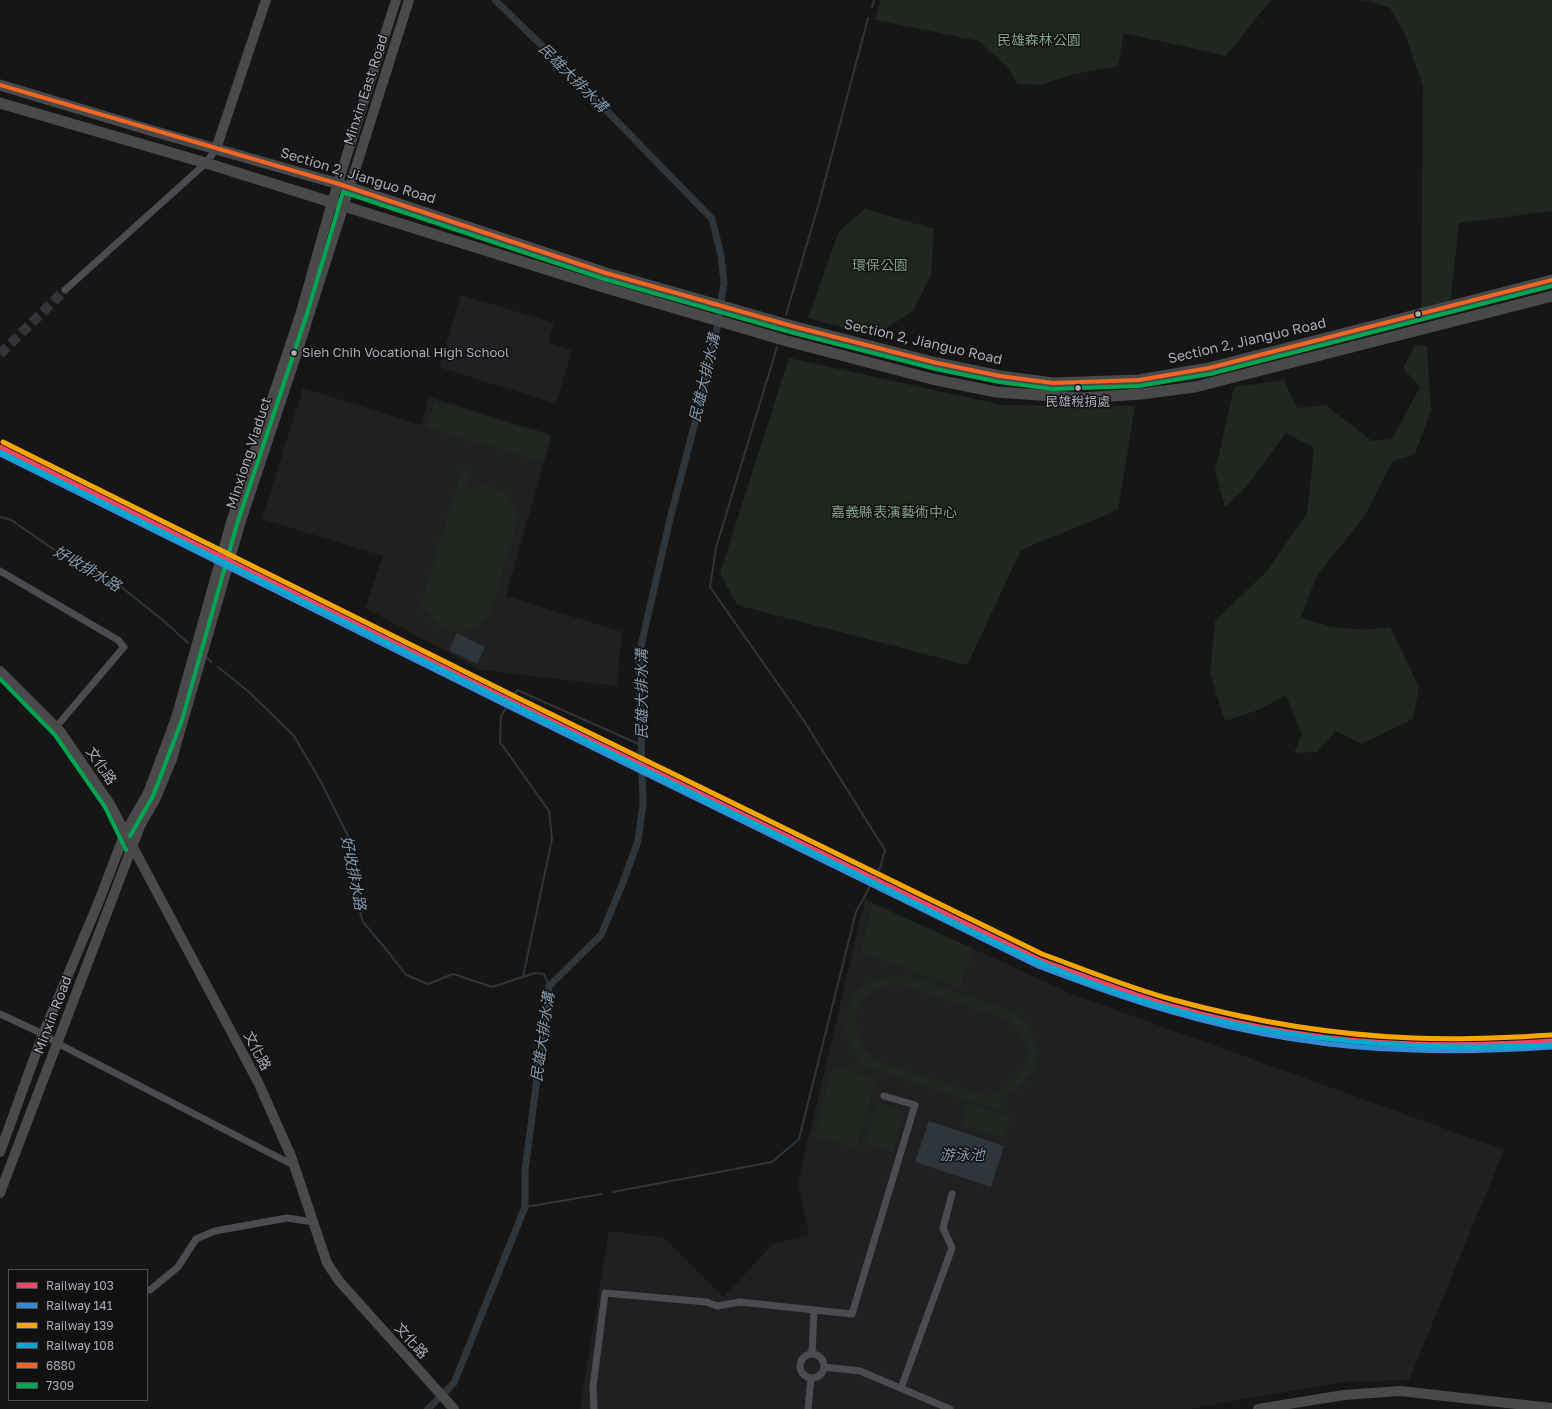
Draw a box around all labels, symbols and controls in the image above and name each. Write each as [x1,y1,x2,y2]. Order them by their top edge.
street label: Minxin East Road [340,33,392,147]
park label: 民雄森林公園 [997,33,1081,49]
water label: 民雄大排水溝 [535,40,611,116]
street label: Section 2, Jianguo Road [278,144,438,208]
park label: 環保公園 [852,258,908,274]
unlabelled marker [1413,309,1423,319]
street label: Section 2, Jianguo Road [1166,315,1328,367]
street label: Section 2, Jianguo Road [842,316,1004,368]
water label: 民雄大排水溝 [686,332,724,424]
place label: Sieh Chih Vocational High School [302,345,509,361]
marker: Sieh Chih Vocational High School [289,348,299,358]
marker: 民雄稅捐處 [1073,383,1083,393]
place label: 民雄稅捐處 [1046,394,1110,410]
street label: Minxiong Viaduct [223,395,275,511]
park label: 嘉義縣表演藝術中心 [831,505,957,521]
water label: 好收排水路 [50,542,124,596]
water label: 民雄大排水溝 [633,649,651,739]
street label: 文化路 [82,744,120,788]
water label: 好收排水路 [337,834,369,912]
street label: Minxin Road [30,974,76,1056]
water label: 民雄大排水溝 [528,991,558,1083]
street label: 文化路 [240,1029,274,1073]
water label: 游泳池 [940,1146,984,1164]
legend [8,1269,148,1401]
text: Railway 103 [46,1278,114,1293]
text: Railway 141 [46,1298,112,1313]
text: Railway 139 [46,1318,114,1333]
street label: 文化路 [391,1320,431,1362]
text: Railway 108 [46,1338,114,1353]
text: 6880 [46,1358,75,1373]
text: 7309 [46,1378,74,1393]

